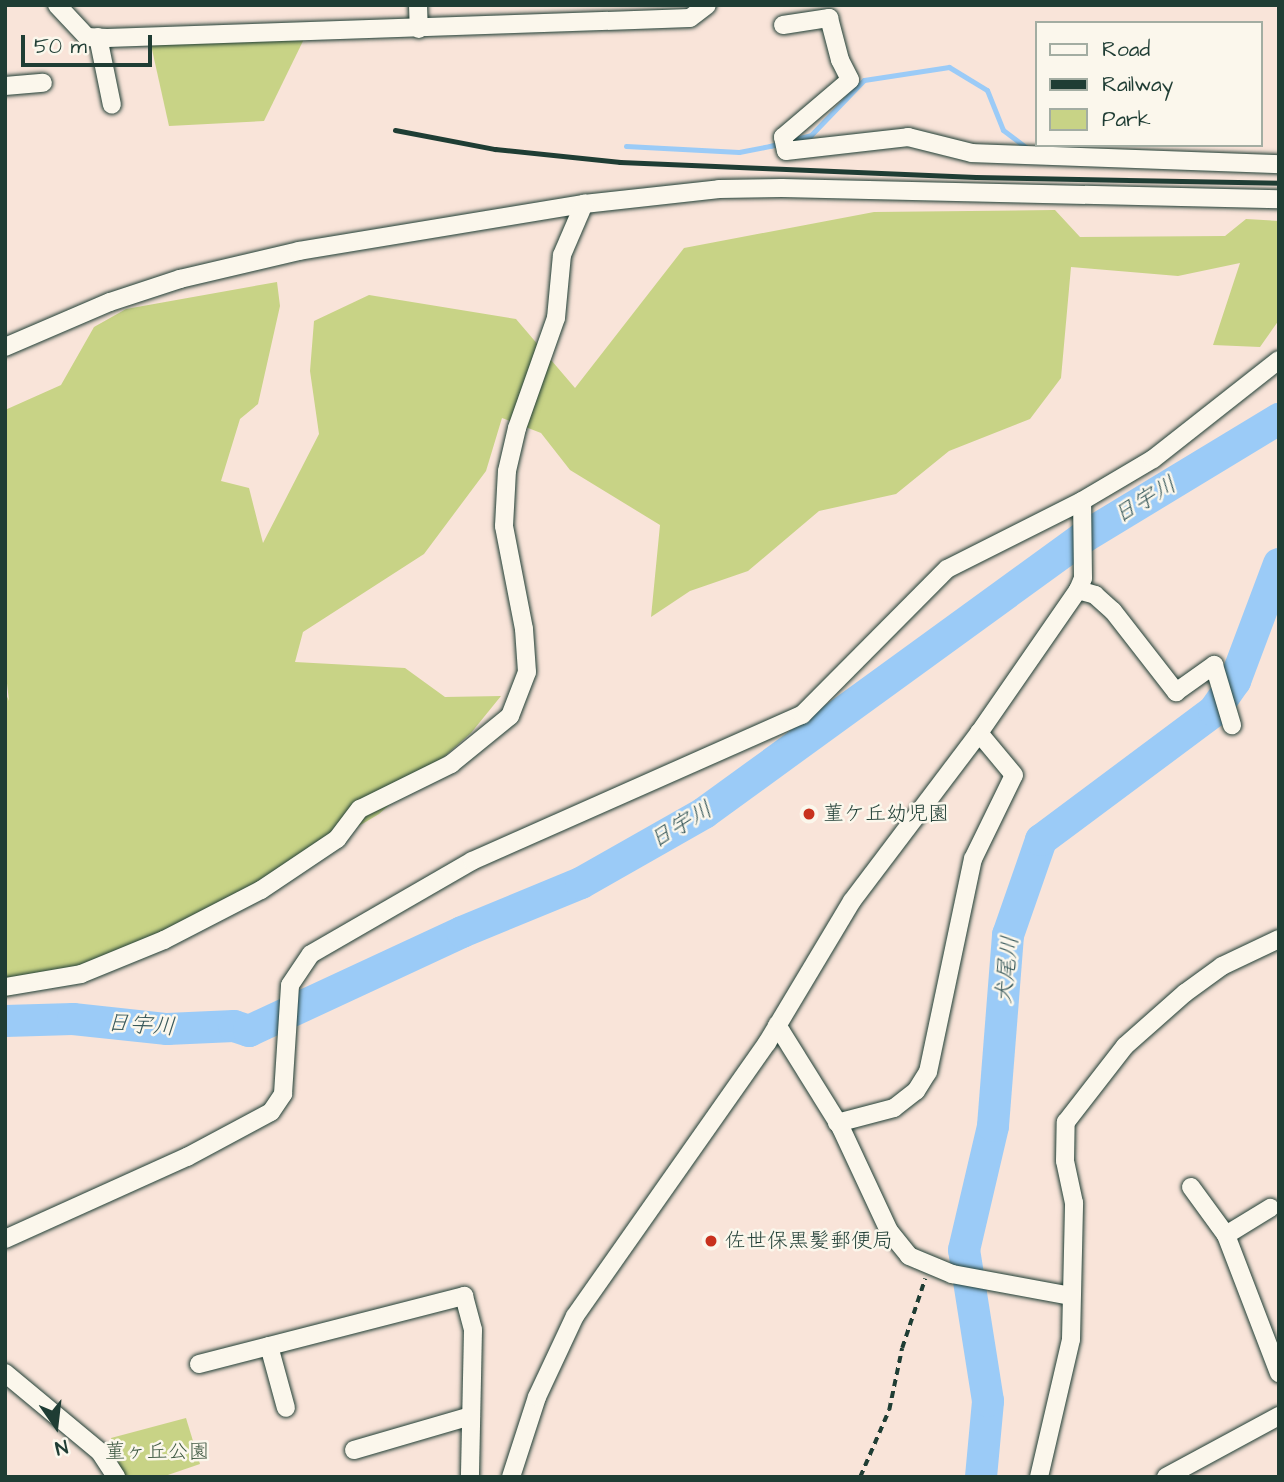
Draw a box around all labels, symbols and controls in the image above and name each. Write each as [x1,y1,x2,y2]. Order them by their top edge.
scale bar [24,21,156,65]
legend [1036,21,1263,147]
text: 50 m [34,32,87,61]
text: Road [1102,35,1150,64]
text: Railway [1102,70,1173,99]
text: Park [1102,105,1151,134]
water label: 日宇川 [1108,470,1182,530]
water label: 日宇川 [644,795,718,855]
place label: 菫ケ丘幼児園 [823,801,949,827]
marker: 菫ケ丘幼児園 [801,806,817,822]
water label: 犬尾川 [990,934,1024,1006]
water label: 日宇川 [106,1009,176,1041]
place label: 佐世保黒髪郵便局 [725,1228,893,1254]
marker: 佐世保黒髪郵便局 [703,1233,719,1249]
north arrow [21,1391,91,1461]
text: N [52,1432,70,1461]
park label: 菫ヶ丘公園 [105,1439,209,1465]

